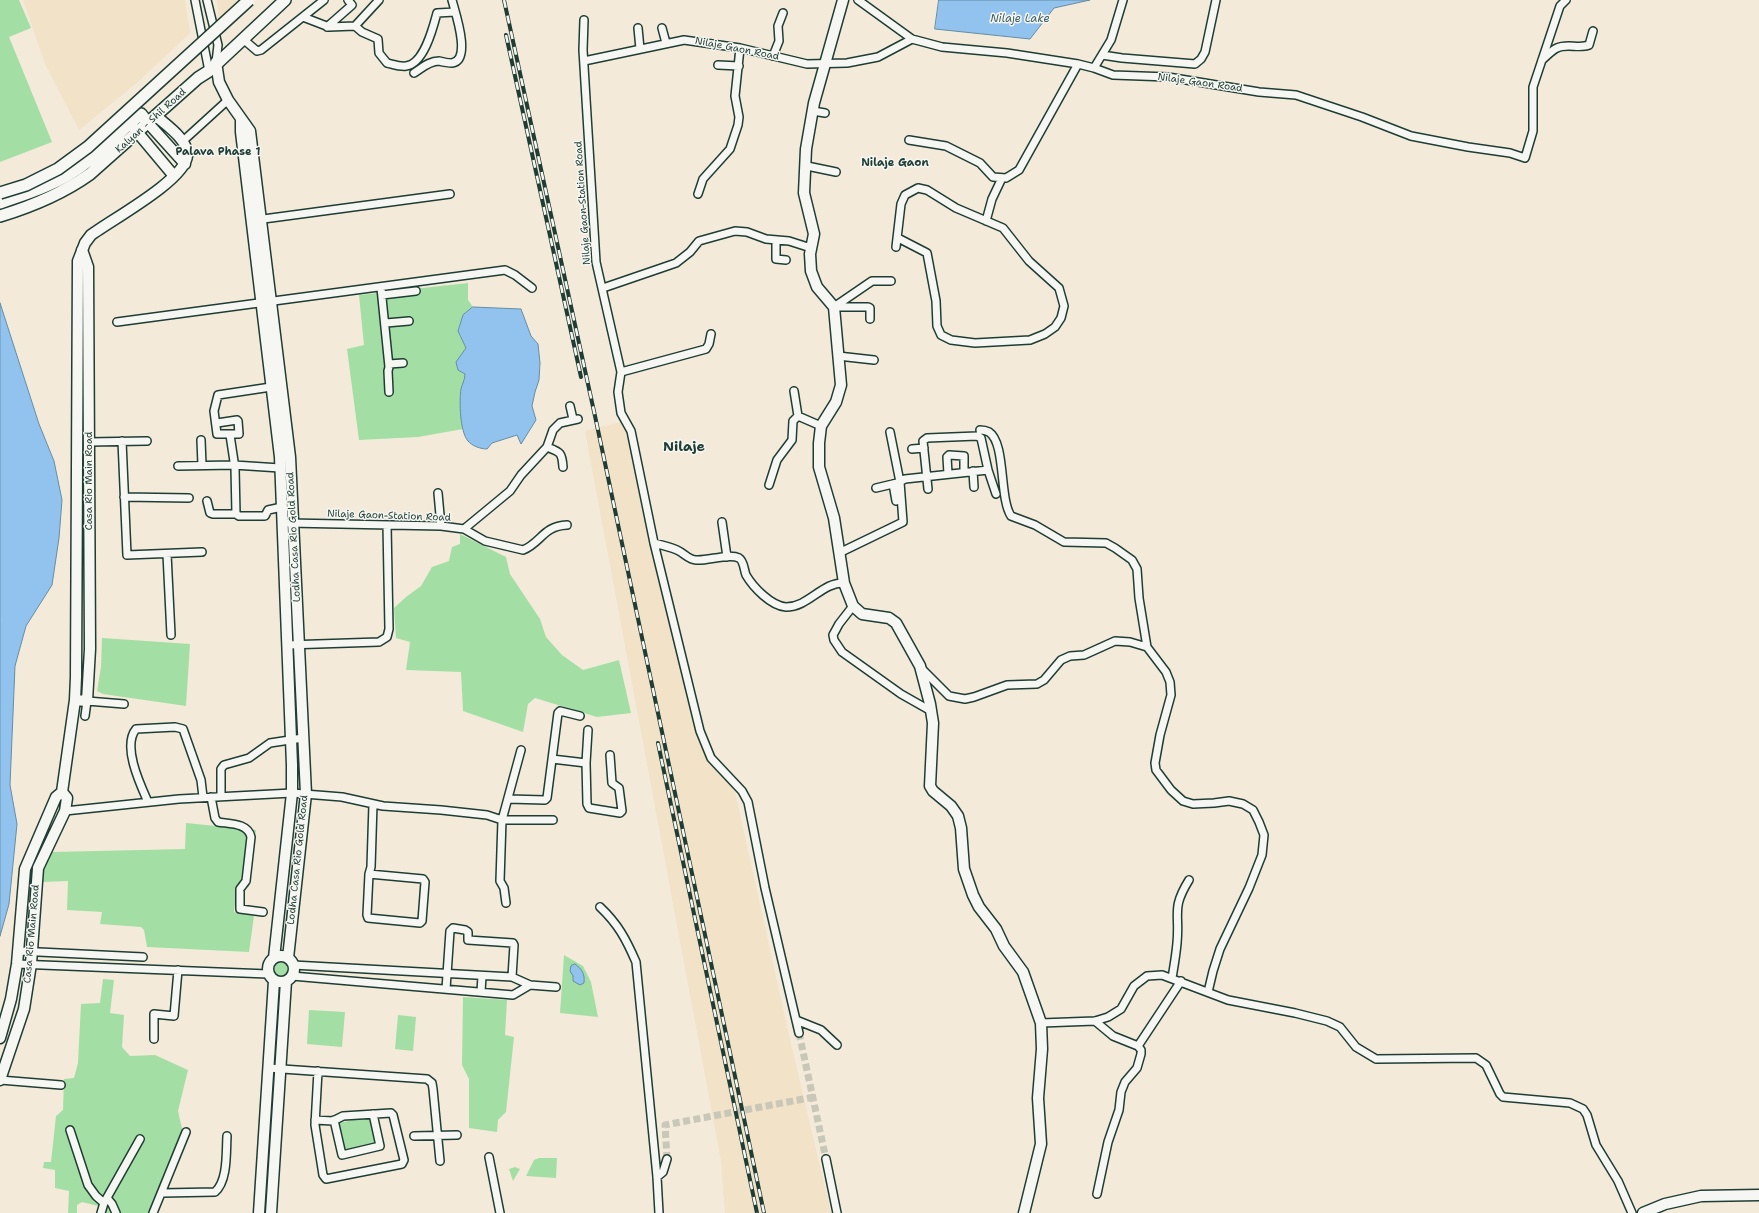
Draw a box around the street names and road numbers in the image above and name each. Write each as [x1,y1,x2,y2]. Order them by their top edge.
street label: Nilaje Gaon Road [694,35,780,63]
street label: Nilaje Gaon Road [1157,71,1243,95]
street label: Kalyan - Shil Road [113,86,189,156]
street label: Nilaje Gaon-Station Road [573,141,593,265]
street label: Casa Rio Main Road [83,432,95,530]
street label: Lodha Casa Rio Gold Road [285,472,303,602]
street label: Nilaje Gaon-Station Road [327,508,451,524]
street label: Lodha Casa Rio Gold Road [285,795,311,925]
street label: Casa Rio Main Road [22,884,42,984]

